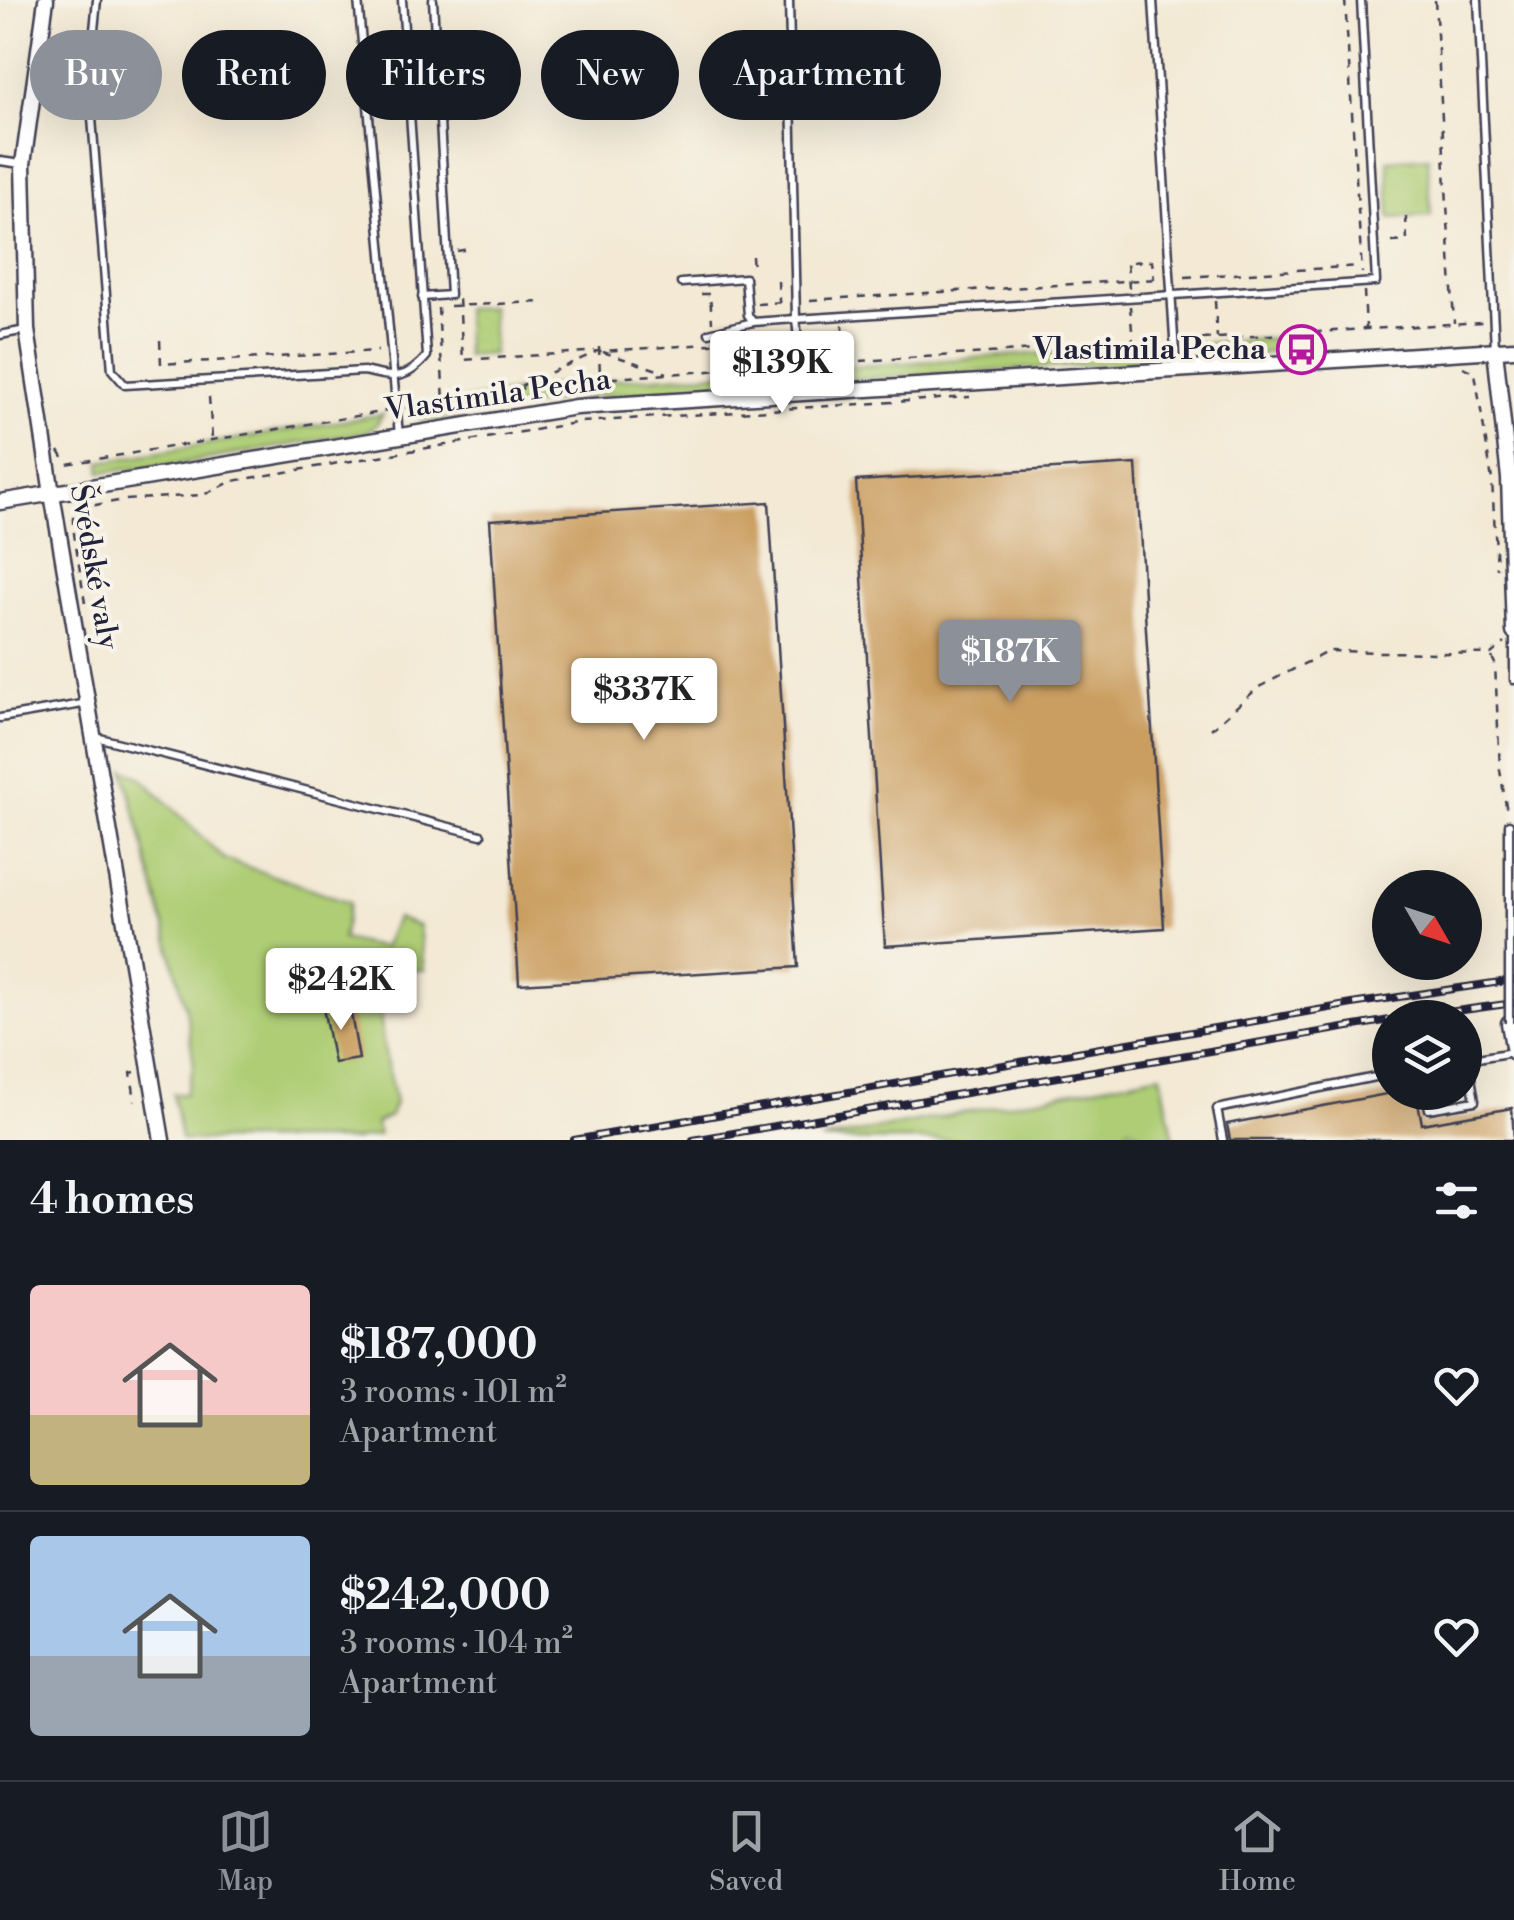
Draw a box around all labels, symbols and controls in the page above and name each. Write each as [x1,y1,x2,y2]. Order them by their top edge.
chip: Buy [30,30,162,120]
chip: Rent [182,30,326,120]
chip: Filters [346,30,521,120]
chip: New [541,30,679,120]
chip: Apartment [699,30,941,120]
bus stop icon: Vlastimila Pecha [1275,324,1327,376]
pin: $139K [712,331,852,416]
place label: Vlastimila Pecha [1032,331,1267,369]
text: $139K [732,343,832,383]
street label: Vlastimila Pecha [382,360,614,430]
street label: Švédské valy [61,481,129,653]
pin: $187K [940,620,1080,705]
text: $187K [961,632,1059,672]
pin: $337K [574,658,714,743]
text: $337K [593,670,695,710]
north arrow [1372,870,1482,980]
map controls [1372,870,1482,1110]
pin: $242K [271,948,411,1033]
text: $242K [288,960,394,1000]
button: layers [1372,1000,1482,1110]
icon: filters [1429,1173,1484,1228]
text: 4 homes [30,1174,194,1227]
text: $187,000 [340,1319,538,1372]
icon: home [110,1325,230,1445]
icon: heart [1429,1358,1484,1413]
text: 3 rooms · 101 m² [340,1372,567,1412]
text: Apartment [340,1412,497,1452]
text: $242,000 [340,1570,550,1623]
icon: home [110,1576,230,1696]
icon: heart [1429,1609,1484,1664]
text: 3 rooms · 104 m² [340,1623,573,1663]
text: Apartment [340,1663,497,1703]
tab: Map [218,1804,273,1899]
tab: Saved [709,1804,783,1899]
tab: Home [1219,1804,1296,1899]

